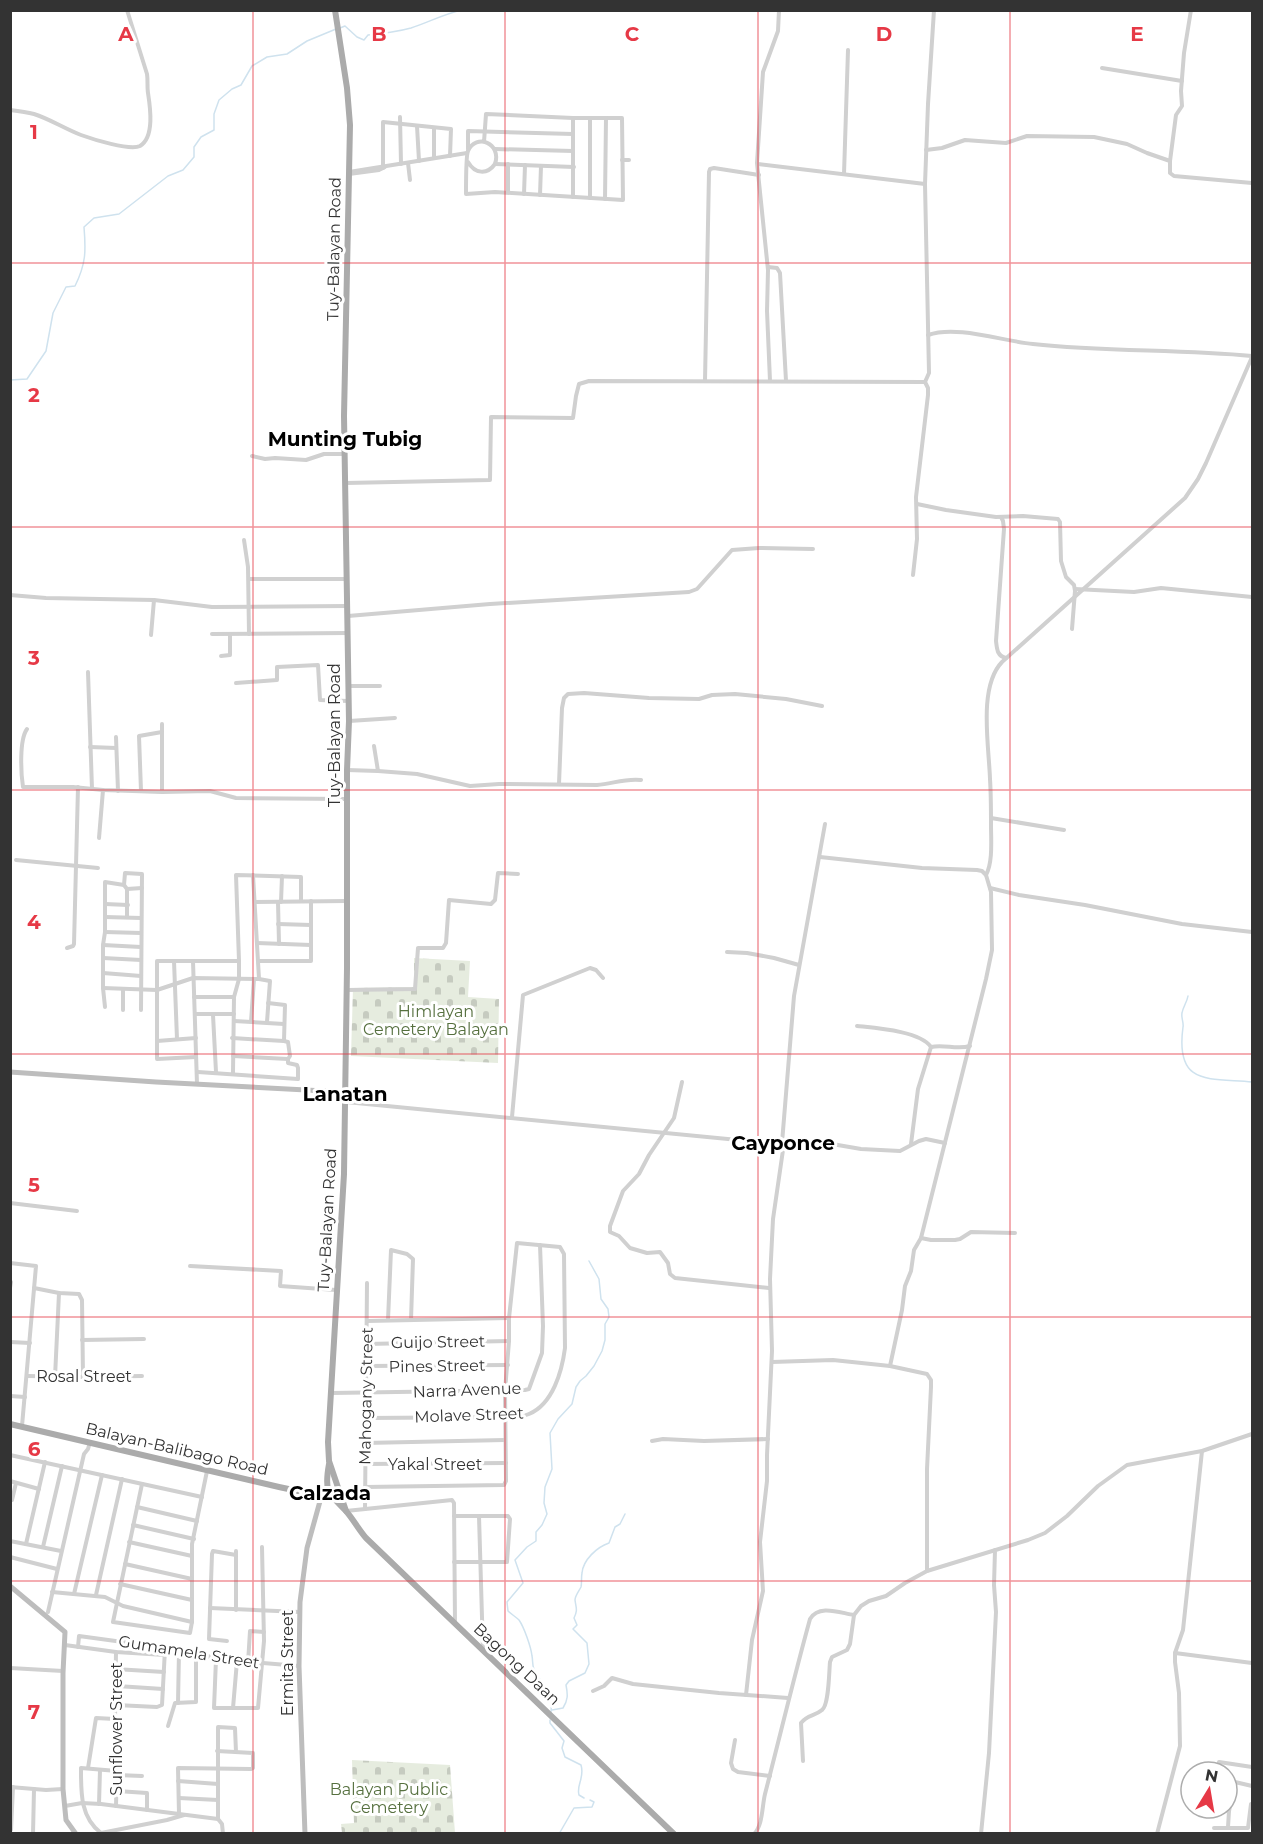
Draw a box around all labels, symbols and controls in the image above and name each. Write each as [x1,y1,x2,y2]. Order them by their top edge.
text: A [117,22,134,46]
text: B [371,22,387,46]
text: C [625,22,640,46]
text: D [876,22,892,46]
text: E [1130,22,1144,46]
text: 1 [30,120,38,144]
street label: Tuy-Balayan Road [323,177,345,321]
text: 2 [28,383,40,407]
district label: Munting Tubig [268,427,422,451]
text: 3 [27,646,40,670]
street label: Tuy-Balayan Road [325,663,344,807]
text: 4 [27,910,41,934]
park label: Himlayan Cemetery Balayan [363,1002,509,1039]
district label: Lanatan [302,1082,388,1106]
district label: Cayponce [731,1131,835,1155]
street label: Tuy-Balayan Road [314,1148,340,1292]
text: 5 [28,1173,40,1197]
street label: Mahogany Street [355,1326,377,1465]
street label: Guijo Street [391,1332,486,1352]
street label: Pines Street [389,1356,486,1376]
street label: Rosal Street [36,1367,132,1386]
street label: Narra Avenue [412,1379,522,1401]
street label: Molave Street [414,1404,525,1426]
street label: Balayan-Balibago Road [84,1419,270,1479]
text: 6 [28,1437,41,1461]
street label: Yakal Street [388,1455,483,1474]
district label: Calzada [289,1481,371,1505]
street label: Ermita Street [278,1609,297,1716]
street label: Bagong Daan [470,1619,564,1709]
street label: Gumamela Street [117,1631,261,1673]
street label: Sunflower Street [107,1662,126,1796]
text: 7 [28,1700,40,1724]
north arrow [1179,1760,1239,1820]
text: N [1204,1765,1220,1786]
park label: Balayan Public Cemetery [330,1780,448,1817]

